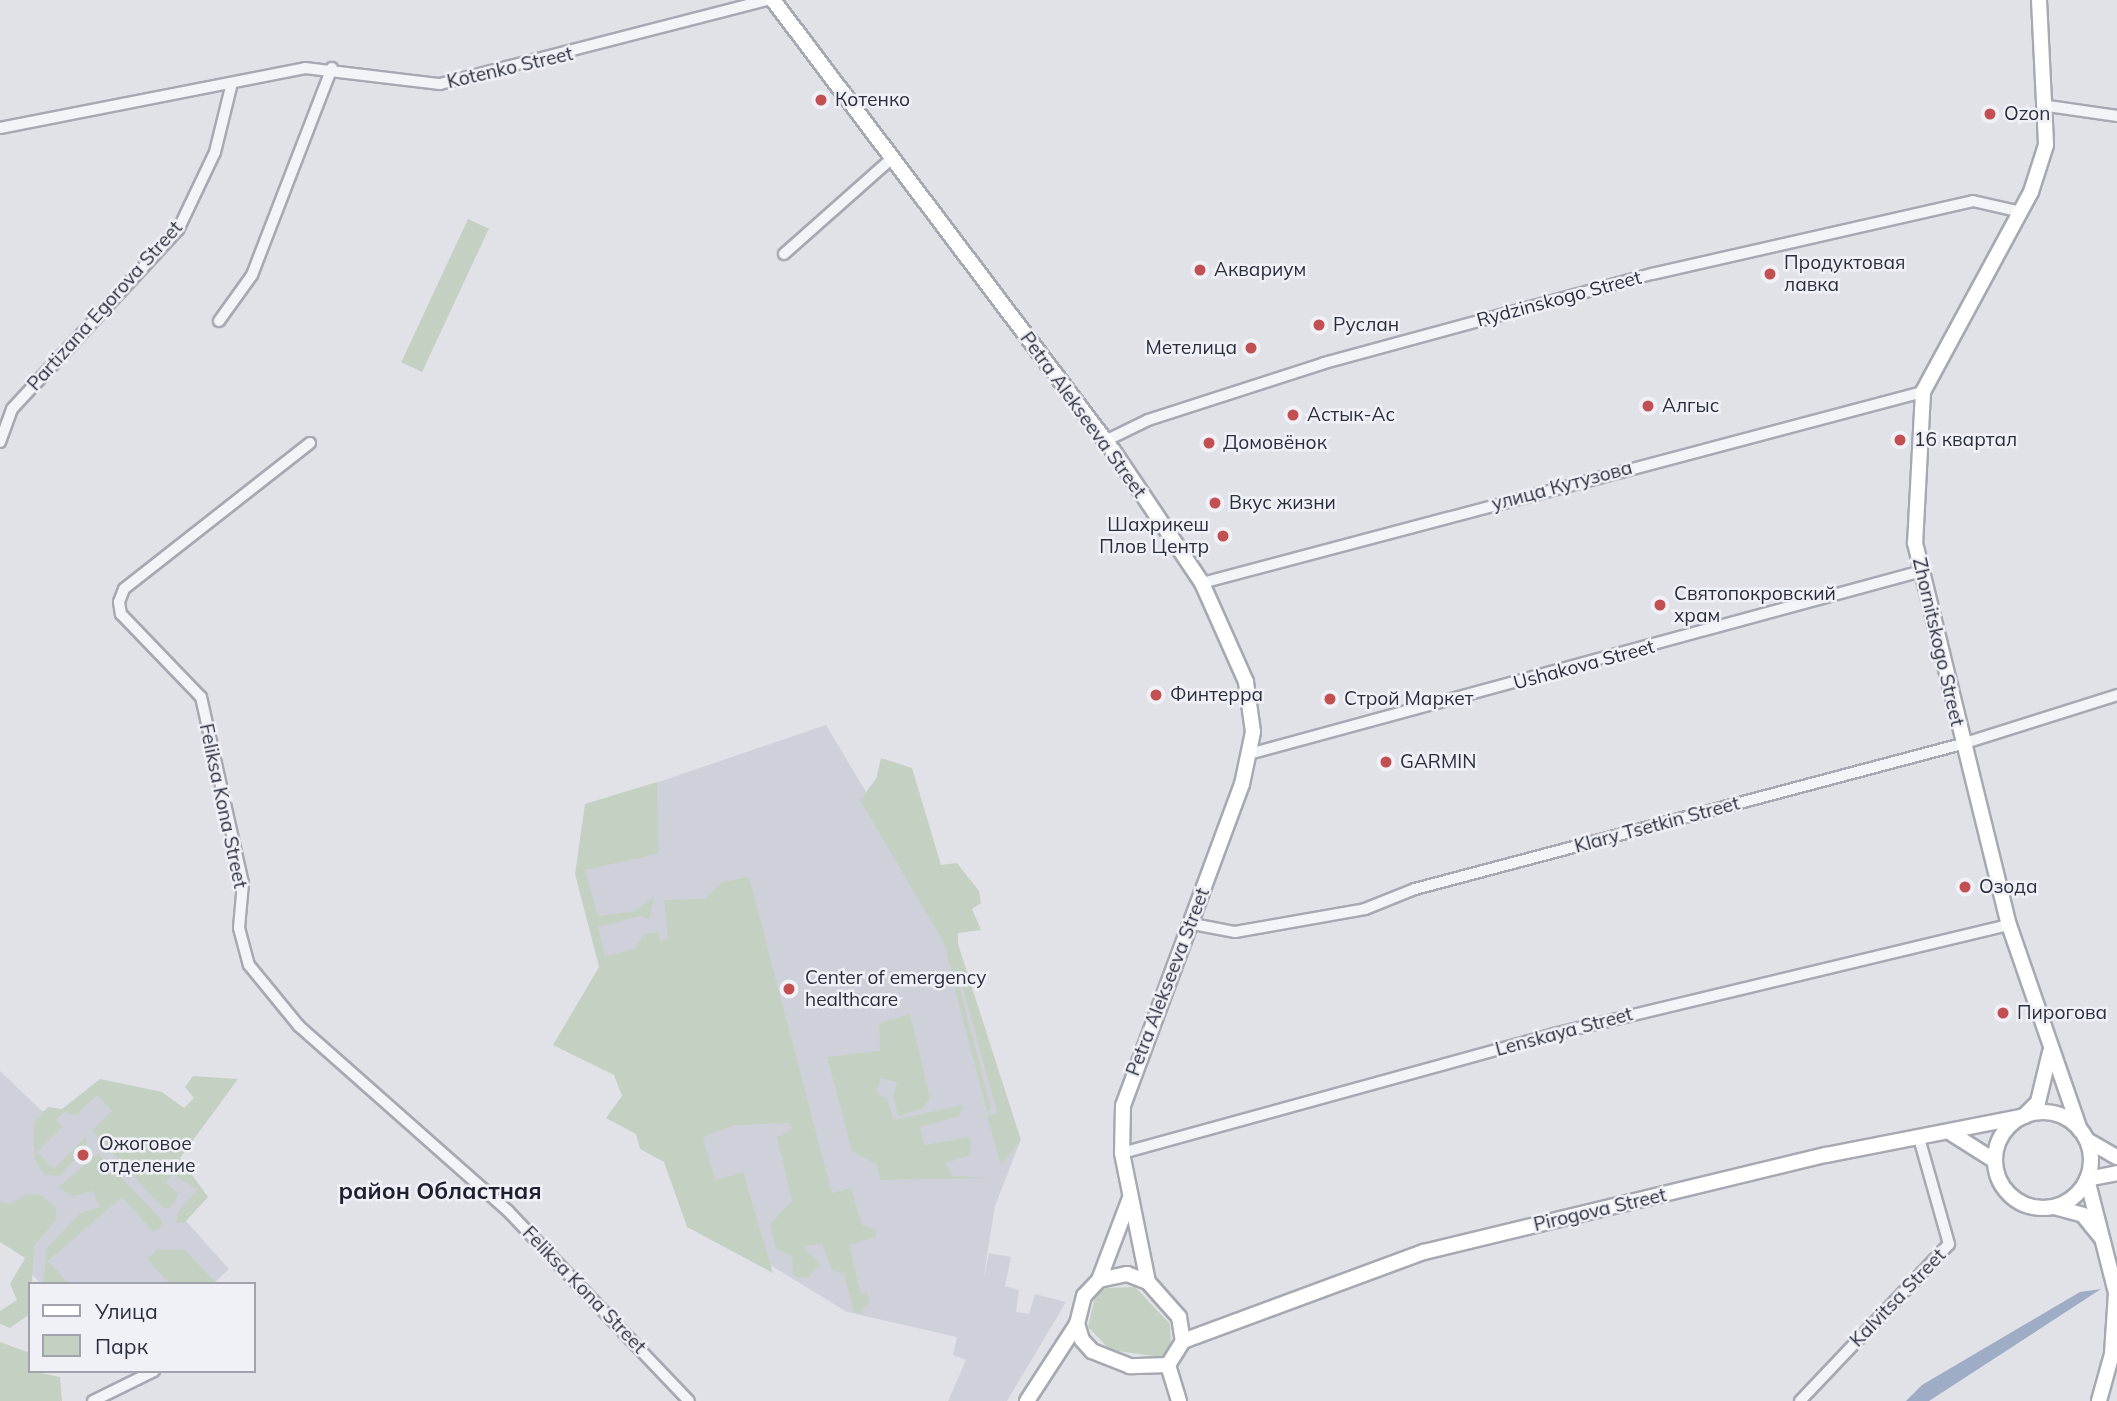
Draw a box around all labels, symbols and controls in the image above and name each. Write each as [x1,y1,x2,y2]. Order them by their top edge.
street label: Kotenko Street [445,42,575,94]
place label: Котенко [835,89,910,111]
marker: Котенко [813,92,829,108]
place label: Ozon [2004,103,2050,125]
marker: Ozon [1982,106,1998,122]
street label: Partizana Egorova Street [23,217,187,395]
place label: Продуктовая лавка [1784,252,1905,296]
place label: Аквариум [1214,259,1306,281]
marker: Аквариум [1192,262,1208,278]
street label: Rydzinskogo Street [1474,266,1644,332]
marker: Продуктовая лавка [1762,266,1778,282]
place label: Руслан [1333,314,1399,336]
marker: Руслан [1311,317,1327,333]
street label: Petra Alekseeva Street [1015,328,1151,502]
place label: Метелица [1145,337,1237,359]
marker: Метелица [1243,340,1259,356]
place label: Алгыс [1662,395,1719,417]
marker: Алгыс [1640,398,1656,414]
place label: Астык-Ас [1307,404,1395,426]
marker: Астык-Ас [1285,407,1301,423]
place label: 16 квартал [1914,429,2017,451]
place label: Домовёнок [1223,432,1327,454]
marker: 16 квартал [1892,432,1908,448]
marker: Домовёнок [1201,435,1217,451]
street label: улица Кутузова [1489,456,1635,516]
place label: Вкус жизни [1229,492,1336,514]
marker: Вкус жизни [1207,495,1223,511]
place label: Шахрикеш Плов Центр [1099,514,1209,558]
marker: Шахрикеш Плов Центр [1215,528,1231,544]
street label: Zhornitskogo Street [1908,556,1968,728]
place label: Святопокровский храм [1674,583,1836,627]
marker: Святопокровский храм [1652,597,1668,613]
street label: Ushakova Street [1511,635,1657,695]
place label: Финтерра [1170,684,1263,706]
marker: Финтерра [1148,687,1164,703]
place label: Строй Маркет [1344,688,1473,710]
marker: Строй Маркет [1322,691,1338,707]
street label: Feliksa Kona Street [194,722,252,890]
place label: GARMIN [1400,751,1476,773]
marker: GARMIN [1378,754,1394,770]
street label: Klary Tsetkin Street [1572,792,1742,858]
place label: Озода [1979,876,2038,898]
marker: Озода [1957,879,1973,895]
street label: Petra Alekseeva Street [1122,885,1214,1079]
place label: Center of emergency healthcare [805,967,986,1011]
marker: Center of emergency healthcare [779,979,799,999]
place label: Пирогова [2017,1002,2107,1024]
street label: Lenskaya Street [1493,1003,1635,1061]
marker: Пирогова [1995,1005,2011,1021]
place label: Ожоговое отделение [99,1133,196,1177]
marker: Ожоговое отделение [73,1145,93,1165]
district label: район Областная [338,1177,542,1205]
street label: Pirogova Street [1531,1184,1669,1236]
street label: Feliksa Kona Street [518,1222,650,1358]
street label: Kalvitsa Street [1845,1244,1951,1352]
legend [28,1282,256,1373]
text: Улица [95,1298,158,1324]
text: Парк [95,1333,148,1359]

